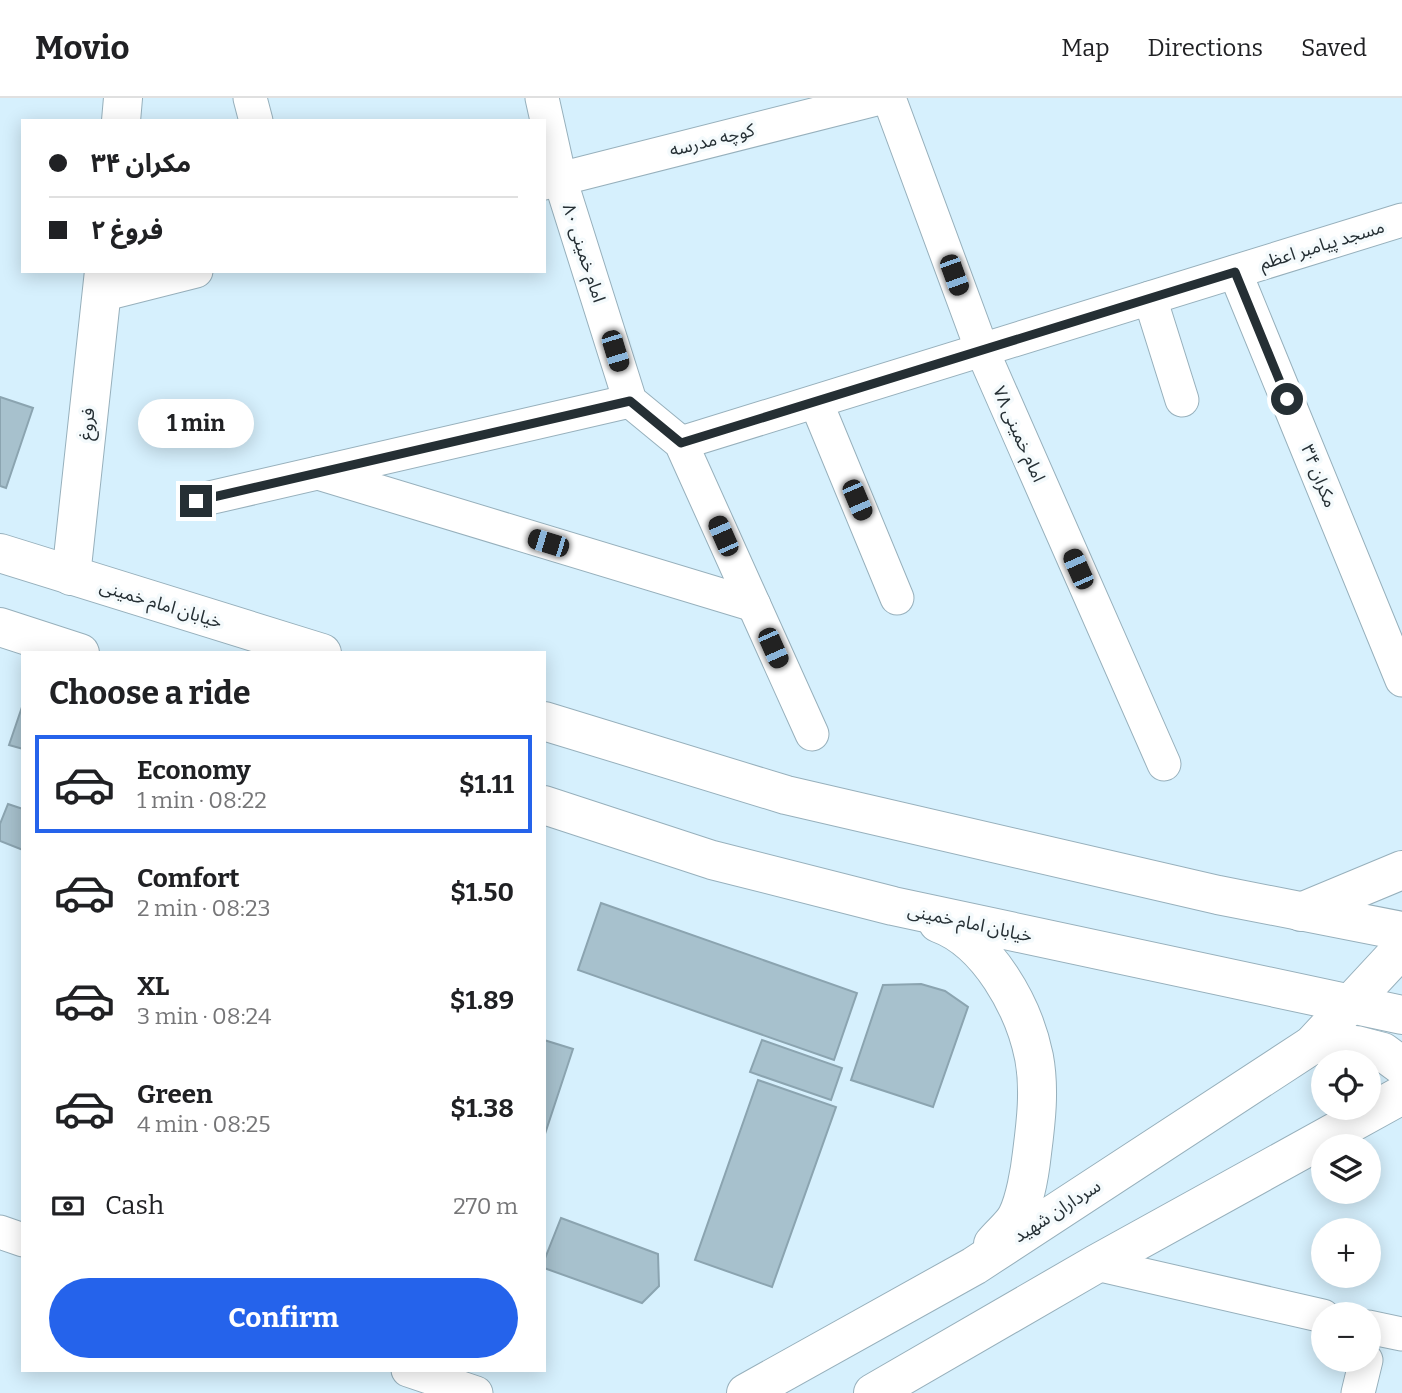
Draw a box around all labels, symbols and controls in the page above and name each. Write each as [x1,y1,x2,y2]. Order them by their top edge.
text: Movio [35,28,130,68]
text: Map [1061,34,1110,62]
text: Directions [1148,34,1263,62]
text: Saved [1301,34,1367,62]
street label: کوچه مدرسه [667,119,757,161]
text: مکران ۳۴ [91,148,191,179]
street label: امام خمینی ۸۰ [555,201,610,306]
text: فروغ ۲ [91,215,163,246]
street label: مسجد پیامبر اعظم [1257,216,1388,276]
car [937,252,972,298]
car [599,328,632,374]
street label: امام خمینی ۷۸ [985,383,1050,487]
route start [1271,383,1303,415]
callout: 1 min [138,400,254,448]
street label: فروغ [74,407,103,442]
text: 1 min [167,409,225,437]
street label: مکران ۳۴ [1296,441,1342,511]
car [840,477,875,523]
route end [180,485,212,517]
car [705,513,742,559]
car [525,527,572,559]
car [1060,546,1097,592]
street label: خیابان امام خمینی [96,575,225,636]
car [755,625,792,671]
text: Choose a ride [49,674,250,712]
icon: car [53,753,116,816]
text: Economy [137,755,251,786]
text: $1.11 [459,769,514,800]
text: 1 min · 08:22 [137,786,267,814]
icon: car [53,861,116,924]
text: Comfort [137,863,240,894]
text: $1.50 [450,877,514,908]
text: 2 min · 08:23 [137,894,271,922]
street label: خیابان امام خمینی [905,899,1034,950]
icon: car [53,969,116,1032]
text: XL [137,971,169,1002]
text: $1.89 [450,985,514,1016]
text: 3 min · 08:24 [137,1002,271,1030]
map controls [1311,1050,1381,1372]
button: locate [1311,1050,1381,1120]
icon: car [53,1077,116,1140]
text: Green [137,1079,213,1110]
text: $1.38 [450,1093,514,1124]
text: 4 min · 08:25 [137,1110,271,1138]
button: layers [1311,1134,1381,1204]
street label: سرداران شهید [1009,1175,1105,1247]
icon: cash [49,1187,87,1225]
text: Cash [105,1190,164,1221]
text: 270 m [453,1192,518,1220]
button: + [1311,1218,1381,1288]
button: Confirm [49,1278,518,1358]
button: − [1311,1302,1381,1372]

